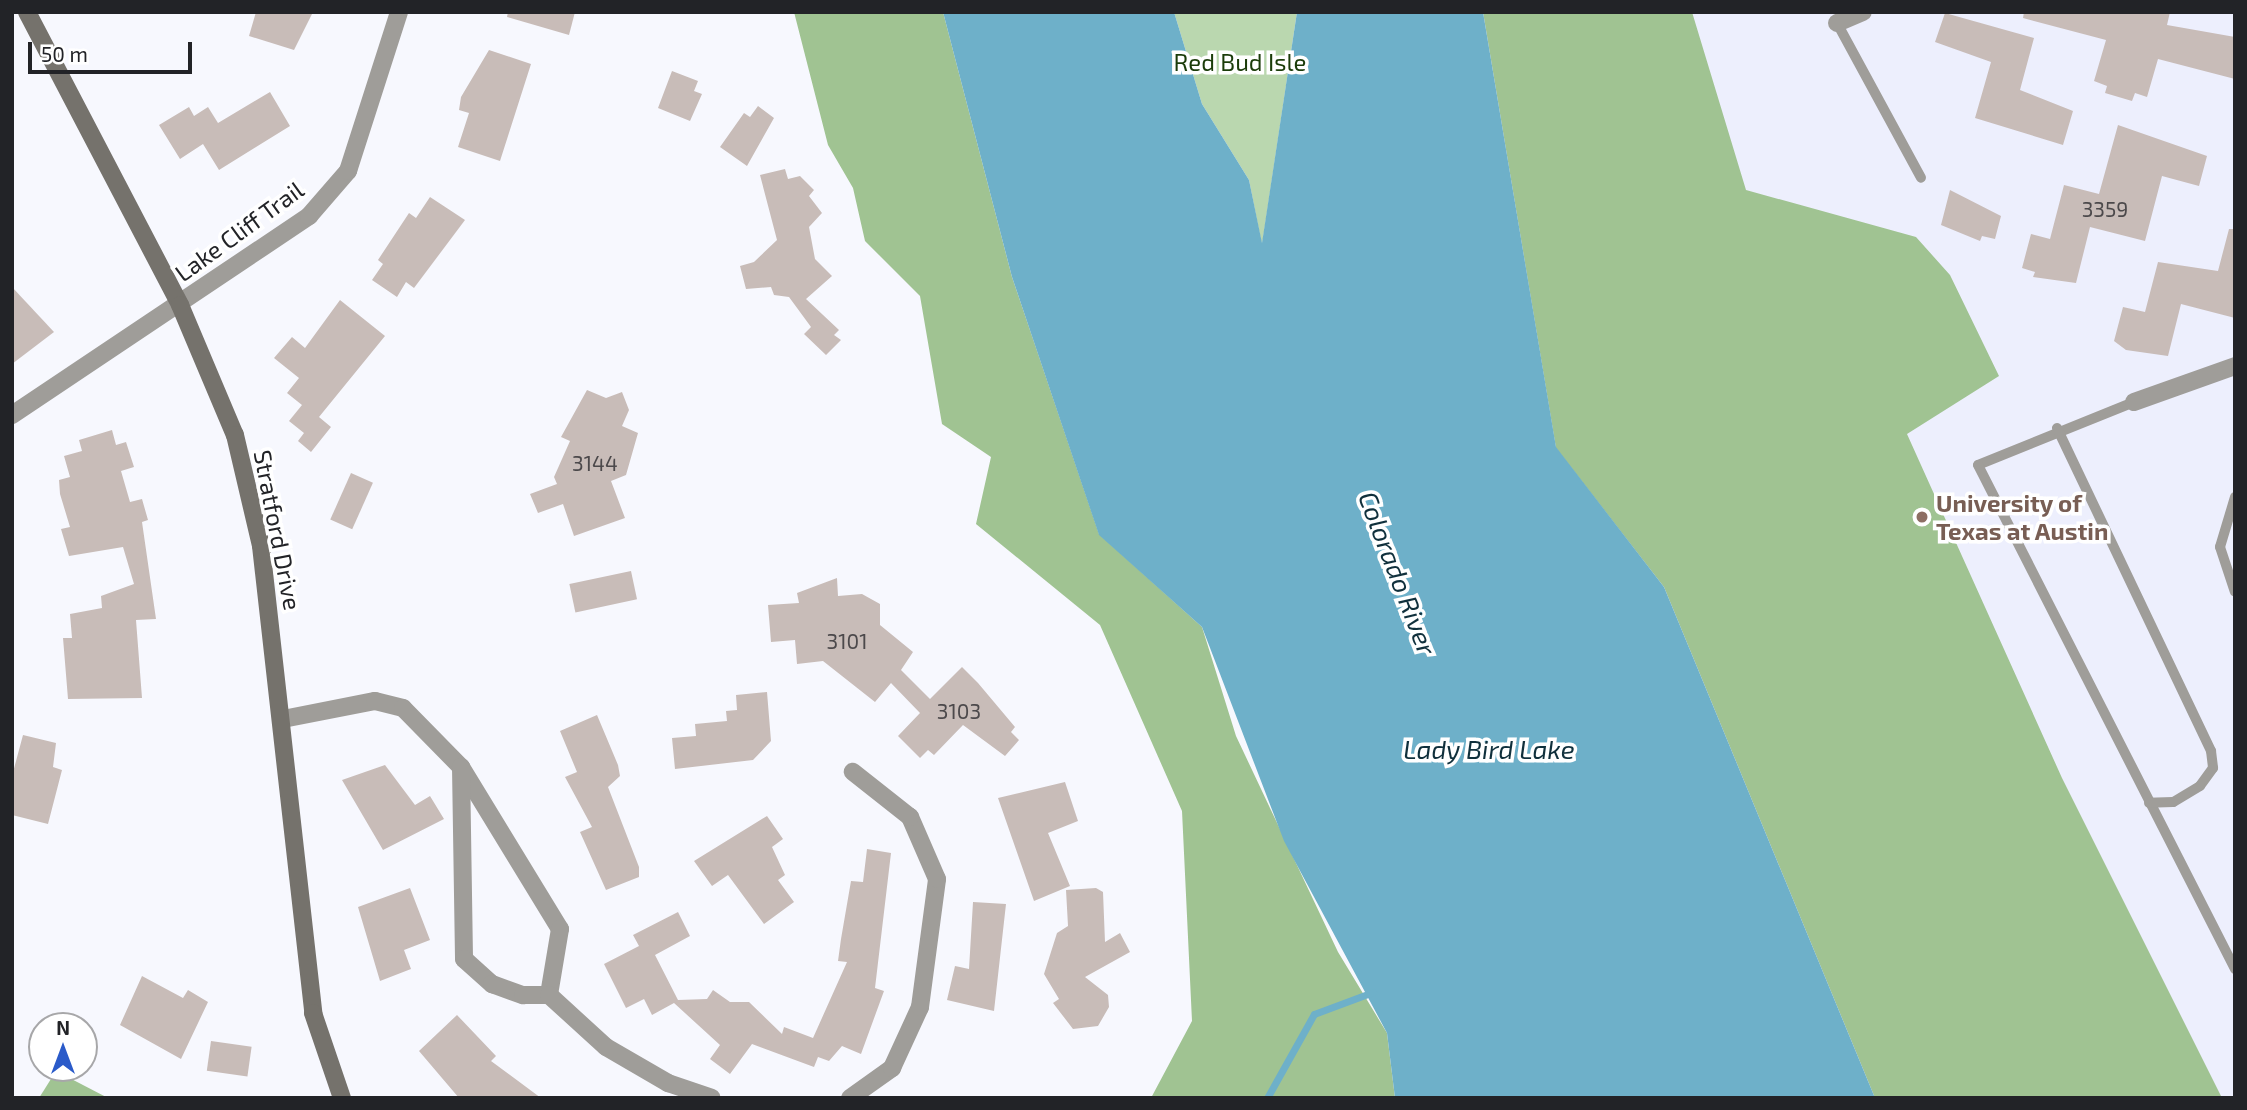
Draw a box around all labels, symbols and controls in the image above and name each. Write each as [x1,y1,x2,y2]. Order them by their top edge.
scale bar [32,28,196,72]
text: 50 m [41,41,88,66]
park label: Red Bud Isle [1174,48,1306,76]
street label: Lake Cliff Trail [169,175,309,287]
house number: 3359 [2082,196,2128,222]
street label: Stratford Drive [248,448,308,612]
house number: 3144 [572,450,618,476]
water label: Colorado River [1353,487,1443,659]
place label: University of Texas at Austin [1936,489,2109,545]
marker: University of Texas at Austin [1914,509,1930,525]
house number: 3101 [826,628,868,654]
house number: 3103 [937,698,981,724]
water label: Lady Bird Lake [1403,733,1575,765]
north arrow [28,1012,98,1082]
text: N [56,1016,70,1039]

